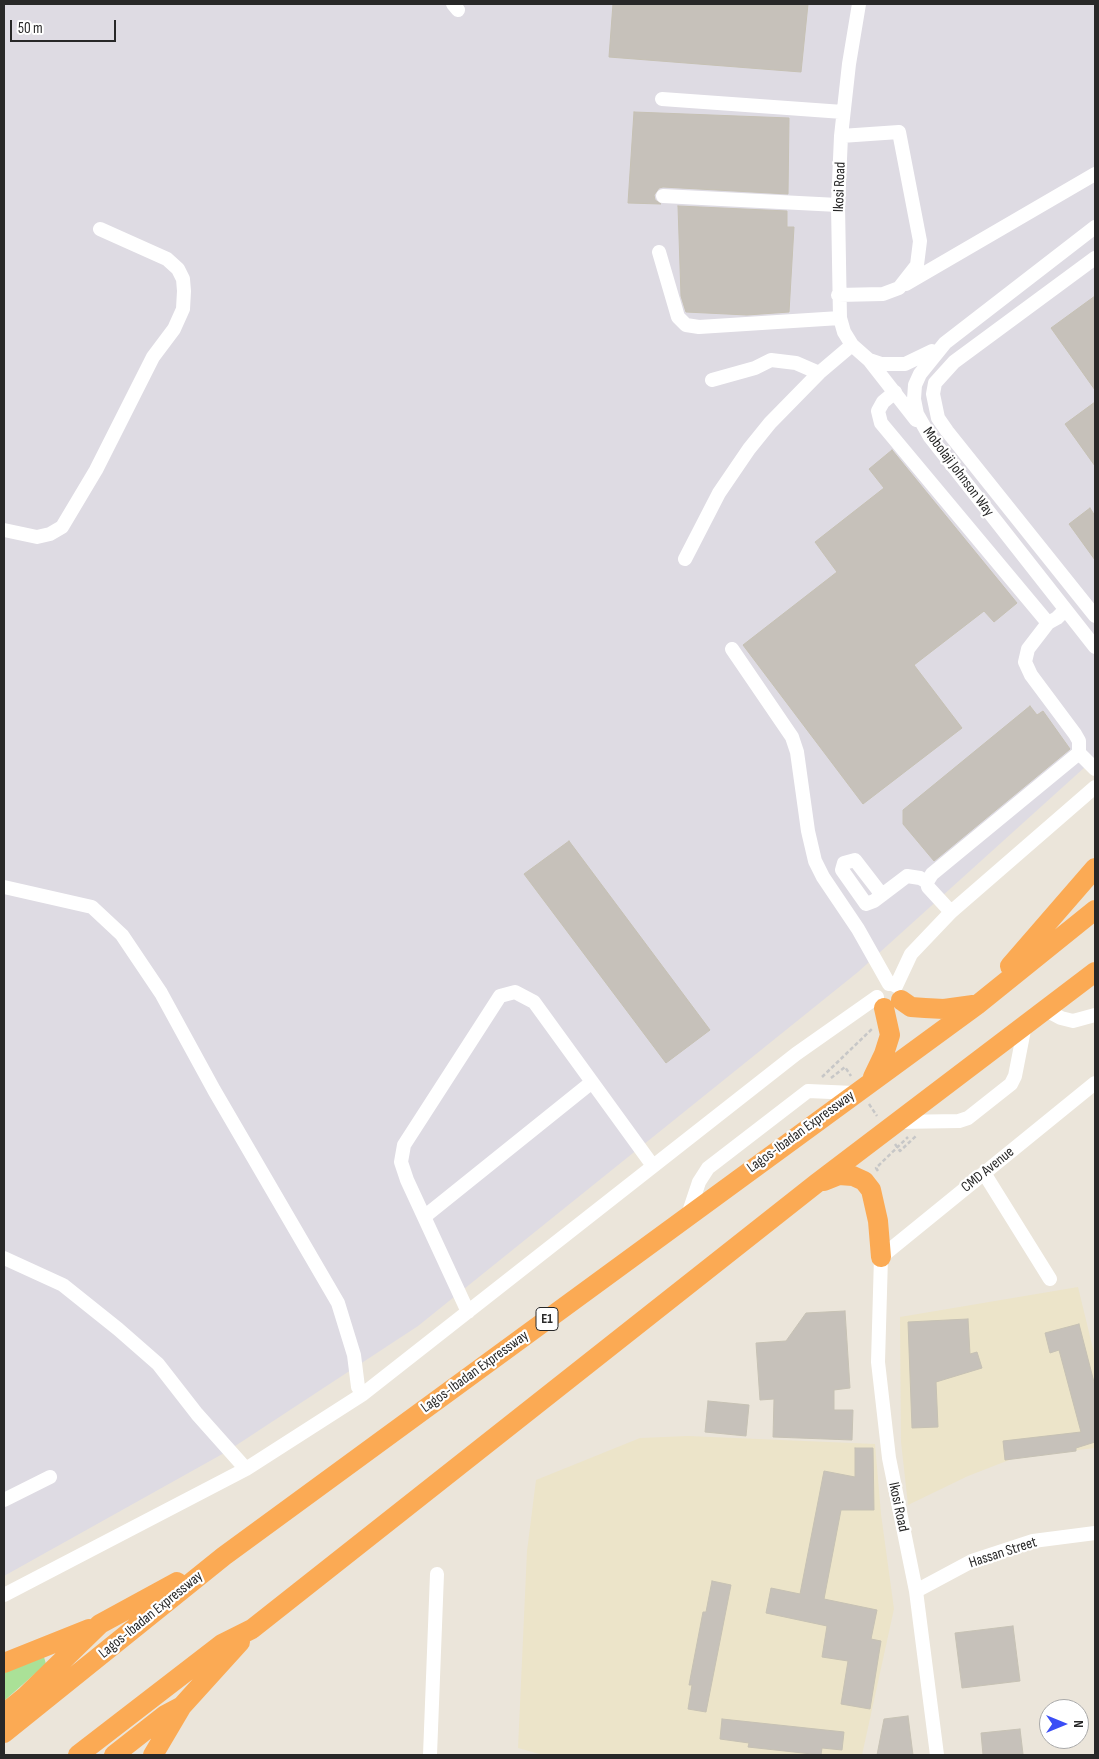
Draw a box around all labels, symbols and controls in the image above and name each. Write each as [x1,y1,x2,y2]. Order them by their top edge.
scale bar [12,10,119,42]
text: 50 m [18,19,43,38]
street label: Ikosi Road [830,162,850,212]
street label: Mobolaji Johnson Way [918,424,998,520]
street label: Lagos-Ibadan Expressway [744,1087,858,1177]
street label: CMD Avenue [958,1143,1018,1197]
road number: E1 [536,1308,558,1330]
street label: Lagos-Ibadan Expressway [418,1327,532,1417]
street label: Ikosi Road [884,1481,912,1533]
street label: Hassan Street [967,1534,1039,1572]
street label: Lagos-Ibadan Expressway [95,1568,207,1662]
north arrow [1039,1699,1089,1749]
text: N [1070,1720,1087,1728]

